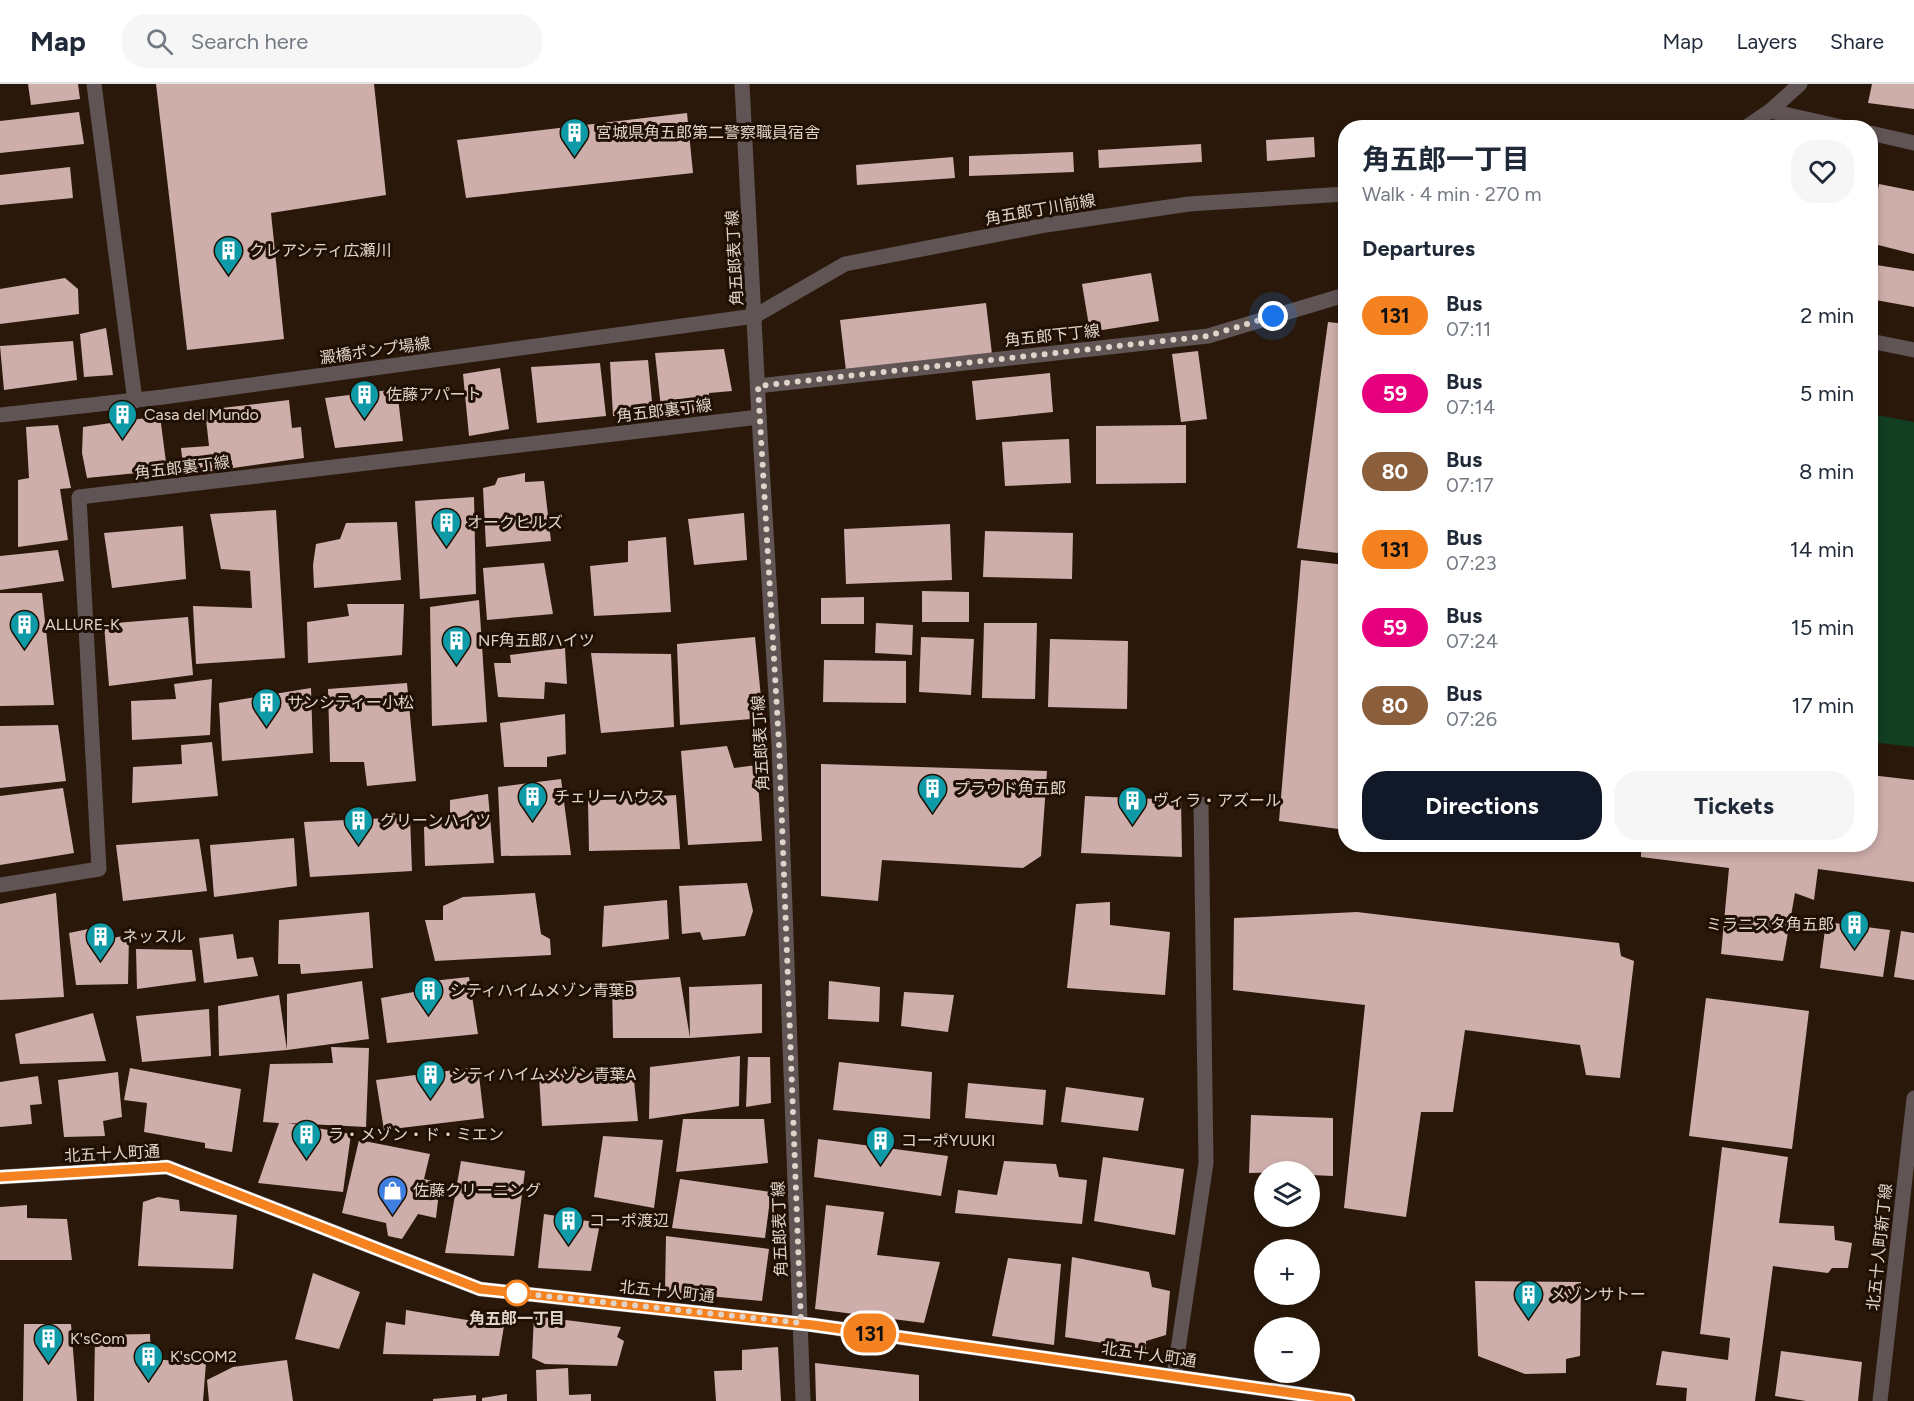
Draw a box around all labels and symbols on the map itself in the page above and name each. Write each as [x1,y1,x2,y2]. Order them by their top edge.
building icon: 宮城県角五郎第二警察職員宿舎 [559,116,591,158]
place label: 宮城県角五郎第二警察職員宿舎 [596,123,820,142]
street label: 角五郎丁川前線 [983,190,1097,229]
street label: 角五郎表丁線 [722,210,746,306]
building icon: クレアシティ広瀬川 [212,234,244,276]
place label: クレアシティ広瀬川 [249,241,391,260]
your location [1258,301,1288,331]
street label: 角五郎下丁線 [1003,321,1101,350]
street label: 澱橋ポンプ場線 [319,333,432,368]
building icon: 佐藤アパート [349,378,381,420]
place label: 佐藤アパート [386,385,482,404]
street label: 角五郎裏丁線 [615,395,713,426]
building icon: Casa del Mundo [107,398,139,440]
place label: Casa del Mundo [144,405,259,424]
street label: 角五郎裏丁線 [133,452,231,483]
building icon: オークヒルズ [430,506,462,548]
place label: オークヒルズ [467,513,563,532]
building icon: ALLURE-K [8,608,40,650]
place label: ALLURE-K [45,615,120,634]
building icon: NF角五郎ハイツ [441,624,473,666]
place label: NF角五郎ハイツ [478,631,595,650]
building icon: サンシティー小松 [250,686,282,728]
place label: サンシティー小松 [287,693,414,712]
street label: 角五郎表丁線 [748,695,772,791]
building icon: プラウド角五郎 [917,772,949,814]
place label: プラウド角五郎 [954,779,1066,798]
building icon: チェリーハウス [517,780,549,822]
building icon: ヴィラ・アズール [1116,784,1148,826]
place label: チェリーハウス [554,787,666,806]
place label: ヴィラ・アズール [1153,791,1281,810]
building icon: グリーンハイツ [343,804,375,846]
place label: グリーンハイツ [380,811,491,830]
building icon: ミラニスタ角五郎 [1839,908,1871,950]
place label: ミラニスタ角五郎 [1706,915,1834,934]
building icon: ネッスル [85,920,117,962]
place label: ネッスル [122,927,186,946]
building icon: シティハイムメゾン青葉B [413,974,445,1016]
place label: シティハイムメゾン青葉B [450,981,634,1000]
building icon: シティハイムメゾン青葉A [414,1058,446,1100]
place label: シティハイムメゾン青葉A [451,1065,636,1084]
building icon: ラ・メゾン・ド・ミエン [291,1118,323,1160]
building icon: コーポYUUKI [864,1124,896,1166]
place label: ラ・メゾン・ド・ミエン [328,1125,504,1144]
place label: コーポYUUKI [901,1131,995,1150]
street label: 北五十人町通 [64,1141,160,1165]
shop icon: 佐藤クリーニング [376,1174,408,1216]
place label: 佐藤クリーニング [413,1181,541,1200]
street label: 角五郎表丁線 [768,1181,791,1277]
street label: 北五十人町新丁線 [1863,1182,1896,1312]
building icon: コーポ渡辺 [552,1204,584,1246]
place label: コーポ渡辺 [589,1211,669,1230]
street label: 北五十人町通 [618,1277,716,1306]
building icon: メゾンサトー [1513,1278,1545,1320]
marker: 角五郎一丁目 [504,1280,530,1306]
place label: メゾンサトー [1550,1285,1646,1304]
place label: 角五郎一丁目 [469,1309,565,1328]
line badge: 131 [836,1314,904,1352]
building icon: K'sCom [33,1322,65,1364]
place label: K'sCom [70,1329,125,1348]
street label: 北五十人町通 [1100,1338,1198,1371]
building icon: K'sCOM2 [133,1340,165,1382]
place label: K'sCOM2 [170,1347,237,1366]

